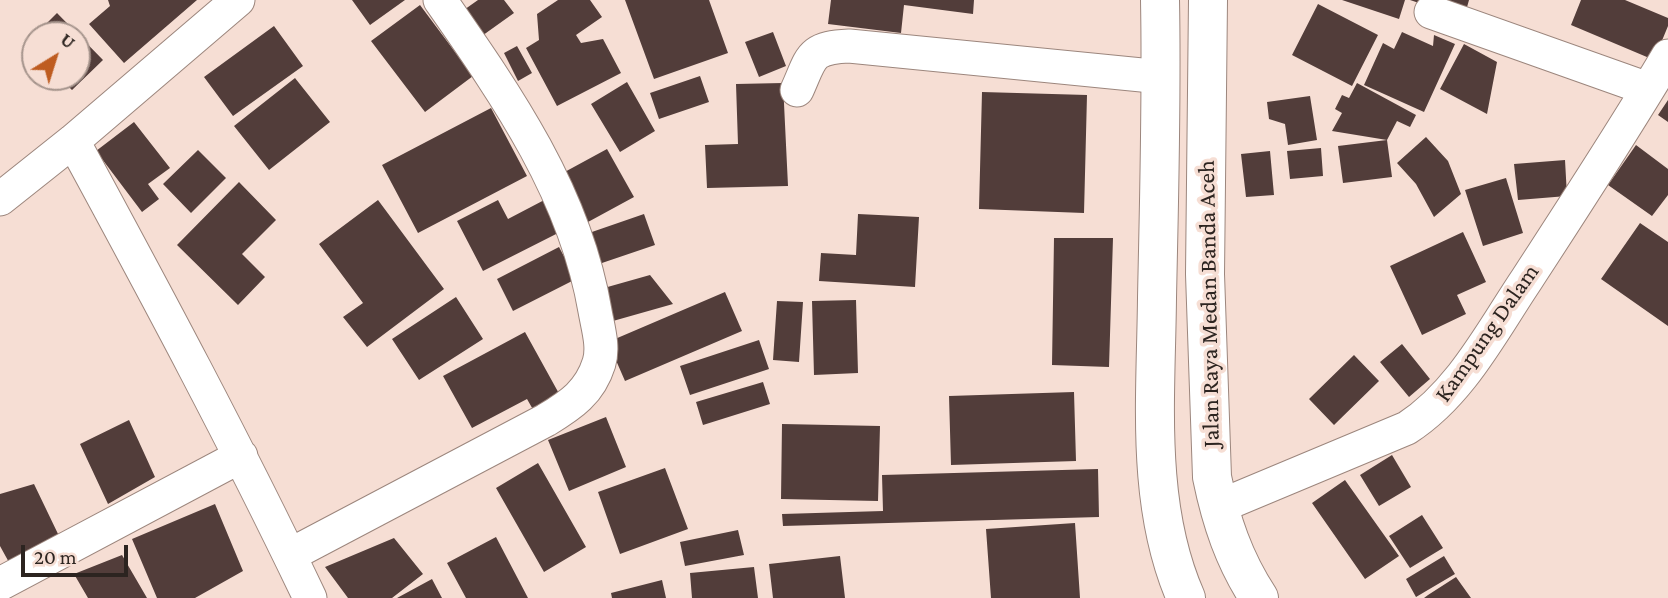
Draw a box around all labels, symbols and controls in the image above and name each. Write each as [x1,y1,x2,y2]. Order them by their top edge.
north arrow [21,21,91,91]
text: U [56,28,80,53]
street label: Jalan Raya Medan Banda Aceh [1192,160,1226,448]
street label: Kampung Dalam [1429,258,1545,408]
scale bar [24,532,131,576]
text: 20 m [34,545,77,569]

